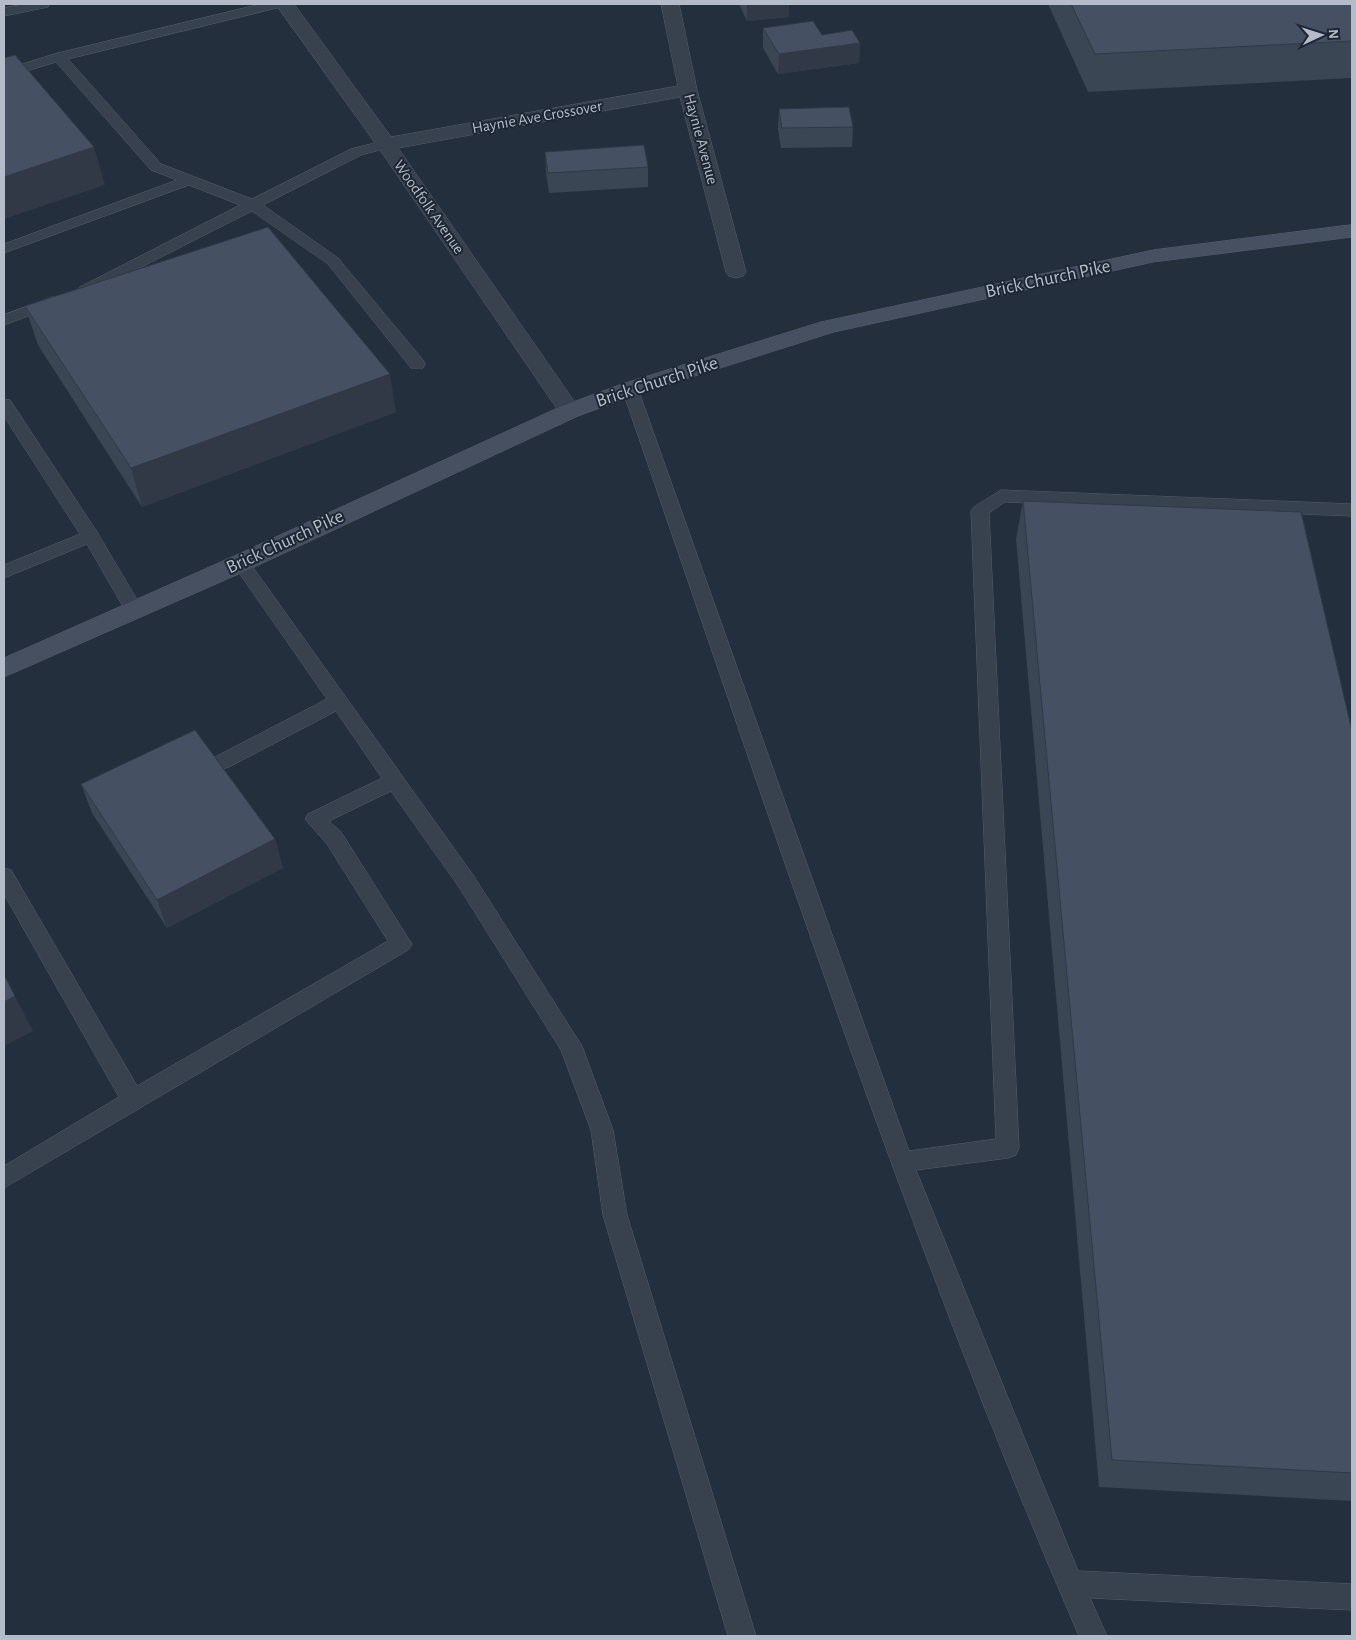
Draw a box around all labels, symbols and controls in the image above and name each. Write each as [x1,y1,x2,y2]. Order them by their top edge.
north arrow [1296,10,1346,60]
text: N [1326,29,1340,40]
street label: Haynie Avenue [680,92,721,186]
street label: Haynie Ave Crossover [471,98,604,137]
street label: Woodfolk Avenue [391,157,467,257]
street label: Brick Church Pike [984,256,1112,302]
street label: Brick Church Pike [594,353,720,411]
street label: Brick Church Pike [223,507,347,577]

